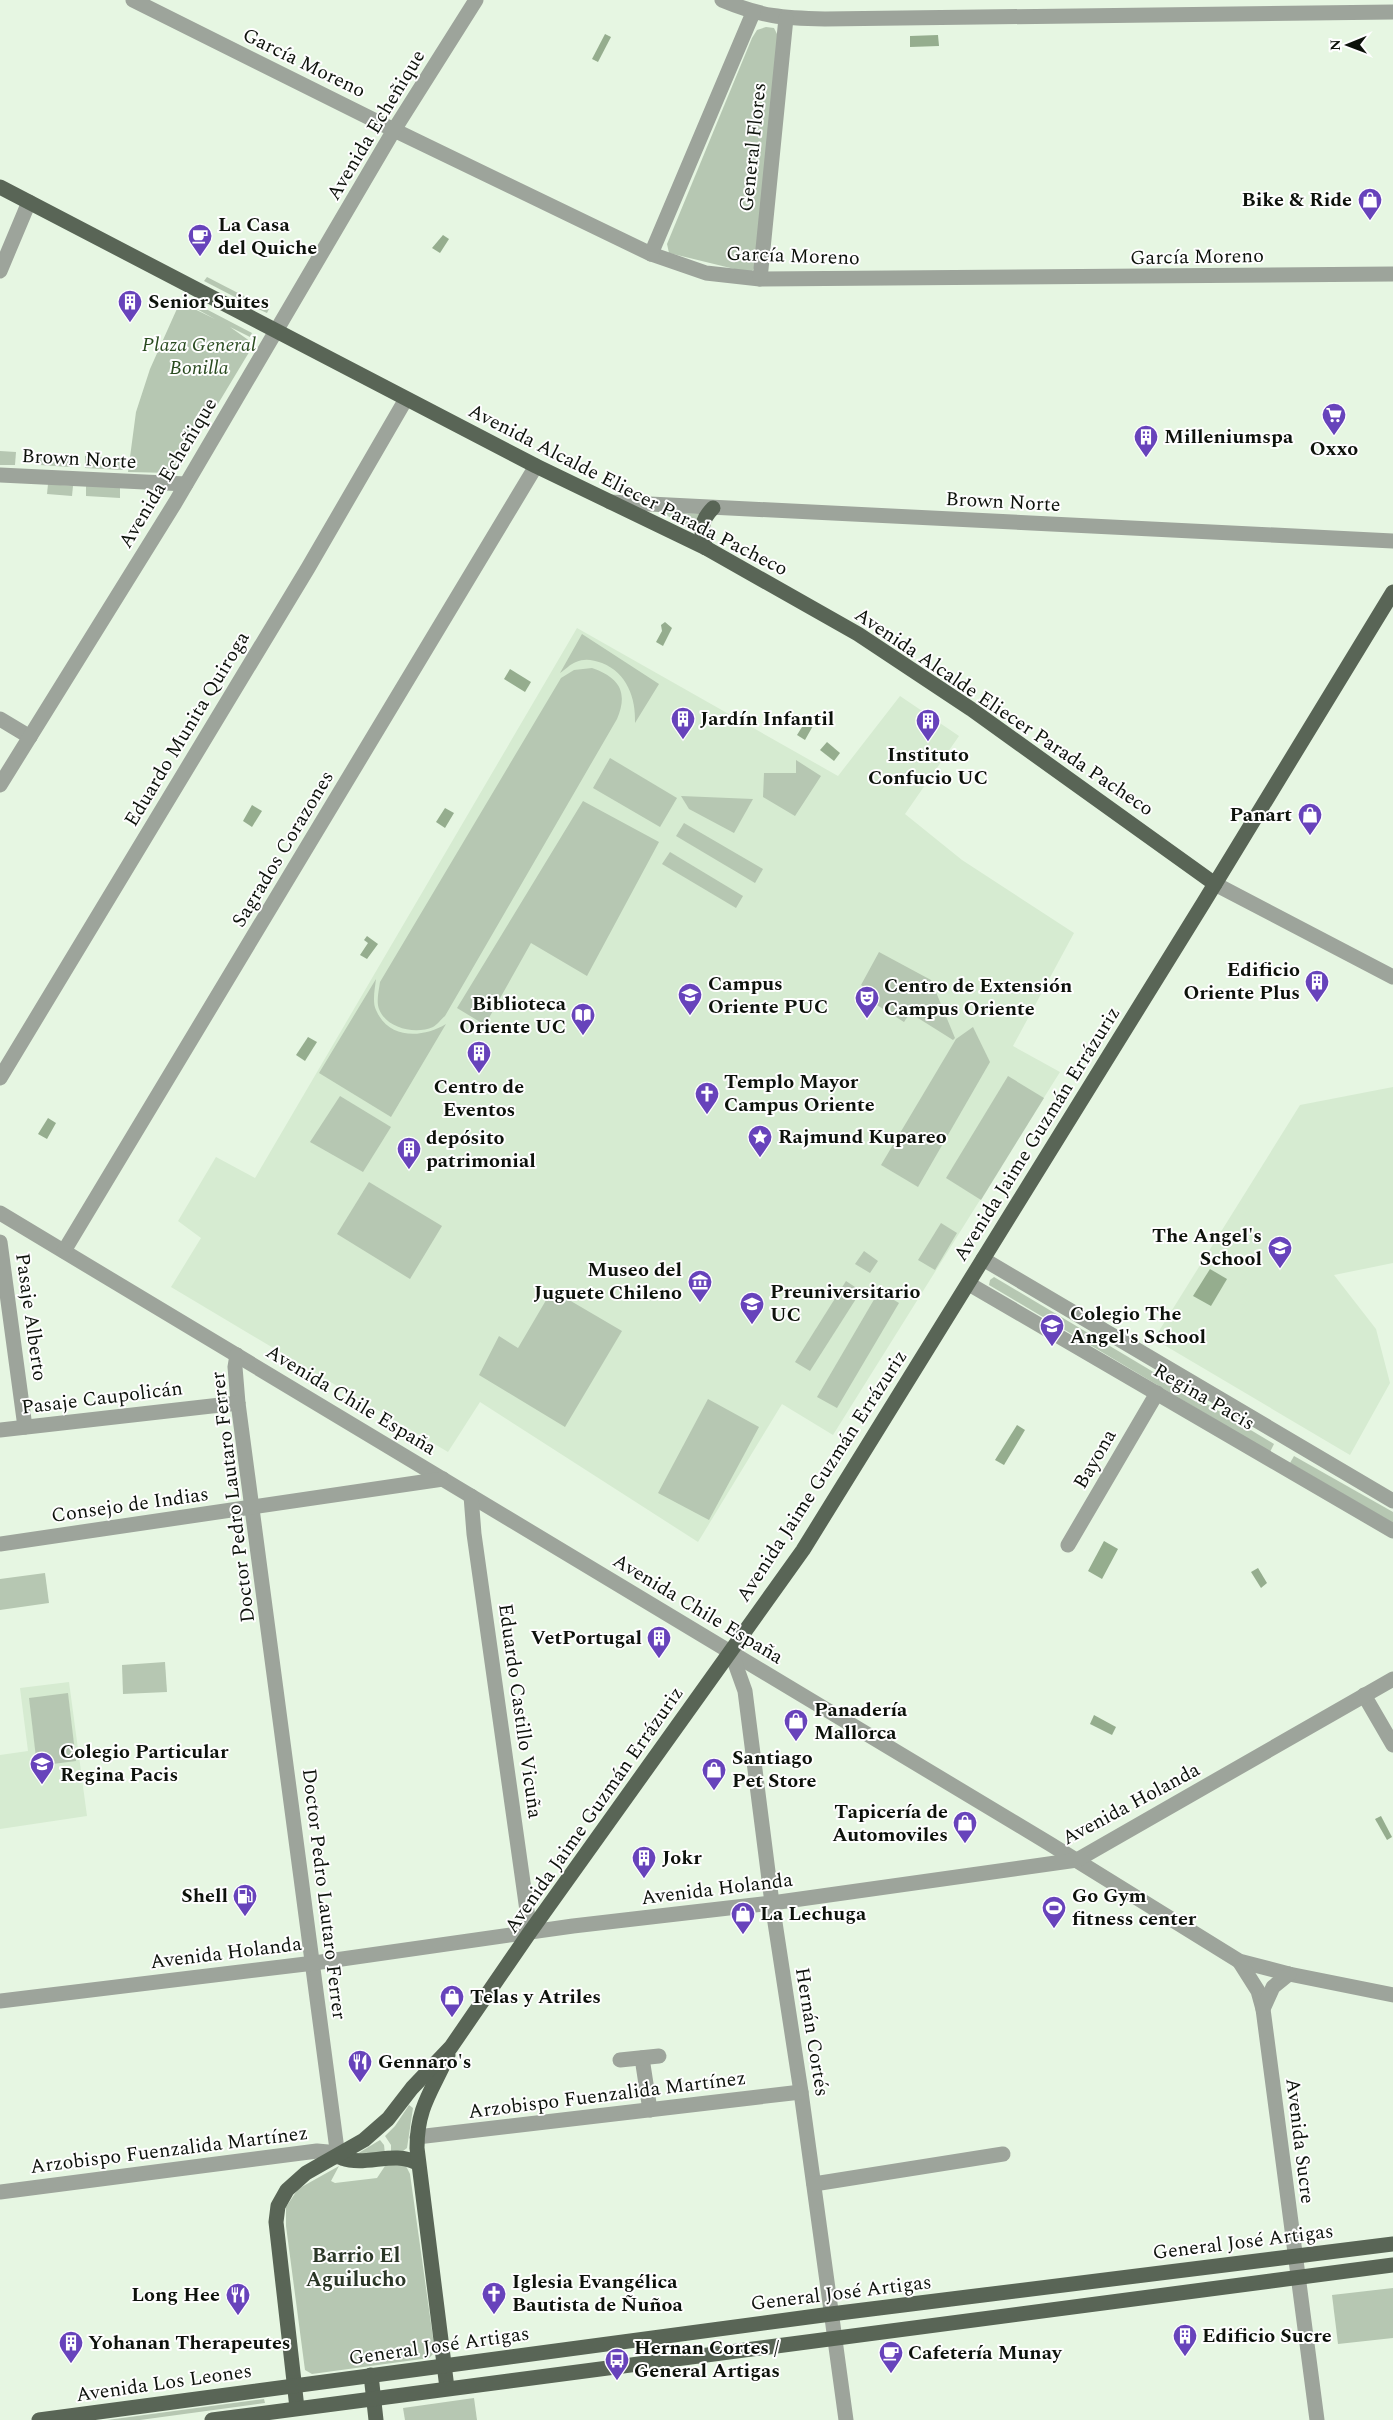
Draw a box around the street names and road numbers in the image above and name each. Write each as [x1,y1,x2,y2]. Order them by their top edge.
street label: García Moreno [237,20,371,106]
street label: Avenida Echeñique [319,44,433,206]
street label: General Flores [731,81,775,213]
street label: García Moreno [726,239,860,273]
street label: García Moreno [1130,241,1264,273]
street label: Avenida Echeñique [111,392,225,554]
street label: Avenida Alcalde Eliecer Parada Pacheco [463,396,793,584]
street label: Brown Norte [21,441,137,477]
street label: Brown Norte [945,484,1061,520]
street label: Avenida Alcalde Eliecer Parada Pacheco [848,600,1160,824]
street label: Eduardo Munita Quiroga [117,625,257,832]
street label: Sagrados Corazones [224,765,342,933]
street label: Avenida Jaime Guzmán Errázuriz [946,1001,1128,1267]
street label: Pasaje Alberto [7,1251,55,1383]
street label: Avenida Chile España [260,1337,442,1463]
street label: Avenida Jaime Guzmán Errázuriz [729,1344,915,1608]
street label: Regina Pacis [1148,1356,1260,1438]
street label: Doctor Pedro Lautaro Ferrer [203,1370,263,1624]
street label: Pasaje Caupolicán [20,1373,184,1423]
street label: Bayona [1066,1423,1124,1494]
street label: Consejo de Indias [49,1479,211,1531]
street label: Avenida Chile España [607,1546,789,1672]
street label: Eduardo Castillo Vicuña [490,1601,550,1821]
street label: Avenida Jaime Guzmán Errázuriz [497,1680,691,1940]
street label: Avenida Holanda [1057,1755,1206,1853]
street label: Doctor Pedro Lautaro Ferrer [294,1767,354,2021]
street label: Avenida Holanda [639,1865,795,1913]
street label: Avenida Holanda [148,1929,304,1977]
street label: Hernán Cortés [787,1965,837,2099]
street label: Arzobispo Fuenzalida Martínez [466,2063,748,2127]
street label: Avenida Sucre [1277,2077,1323,2205]
street label: Arzobispo Fuenzalida Martínez [28,2118,310,2182]
street label: General José Artigas [1151,2216,1335,2268]
street label: General José Artigas [749,2267,933,2319]
street label: General José Artigas [347,2318,531,2374]
street label: Avenida Los Leones [74,2356,254,2410]

